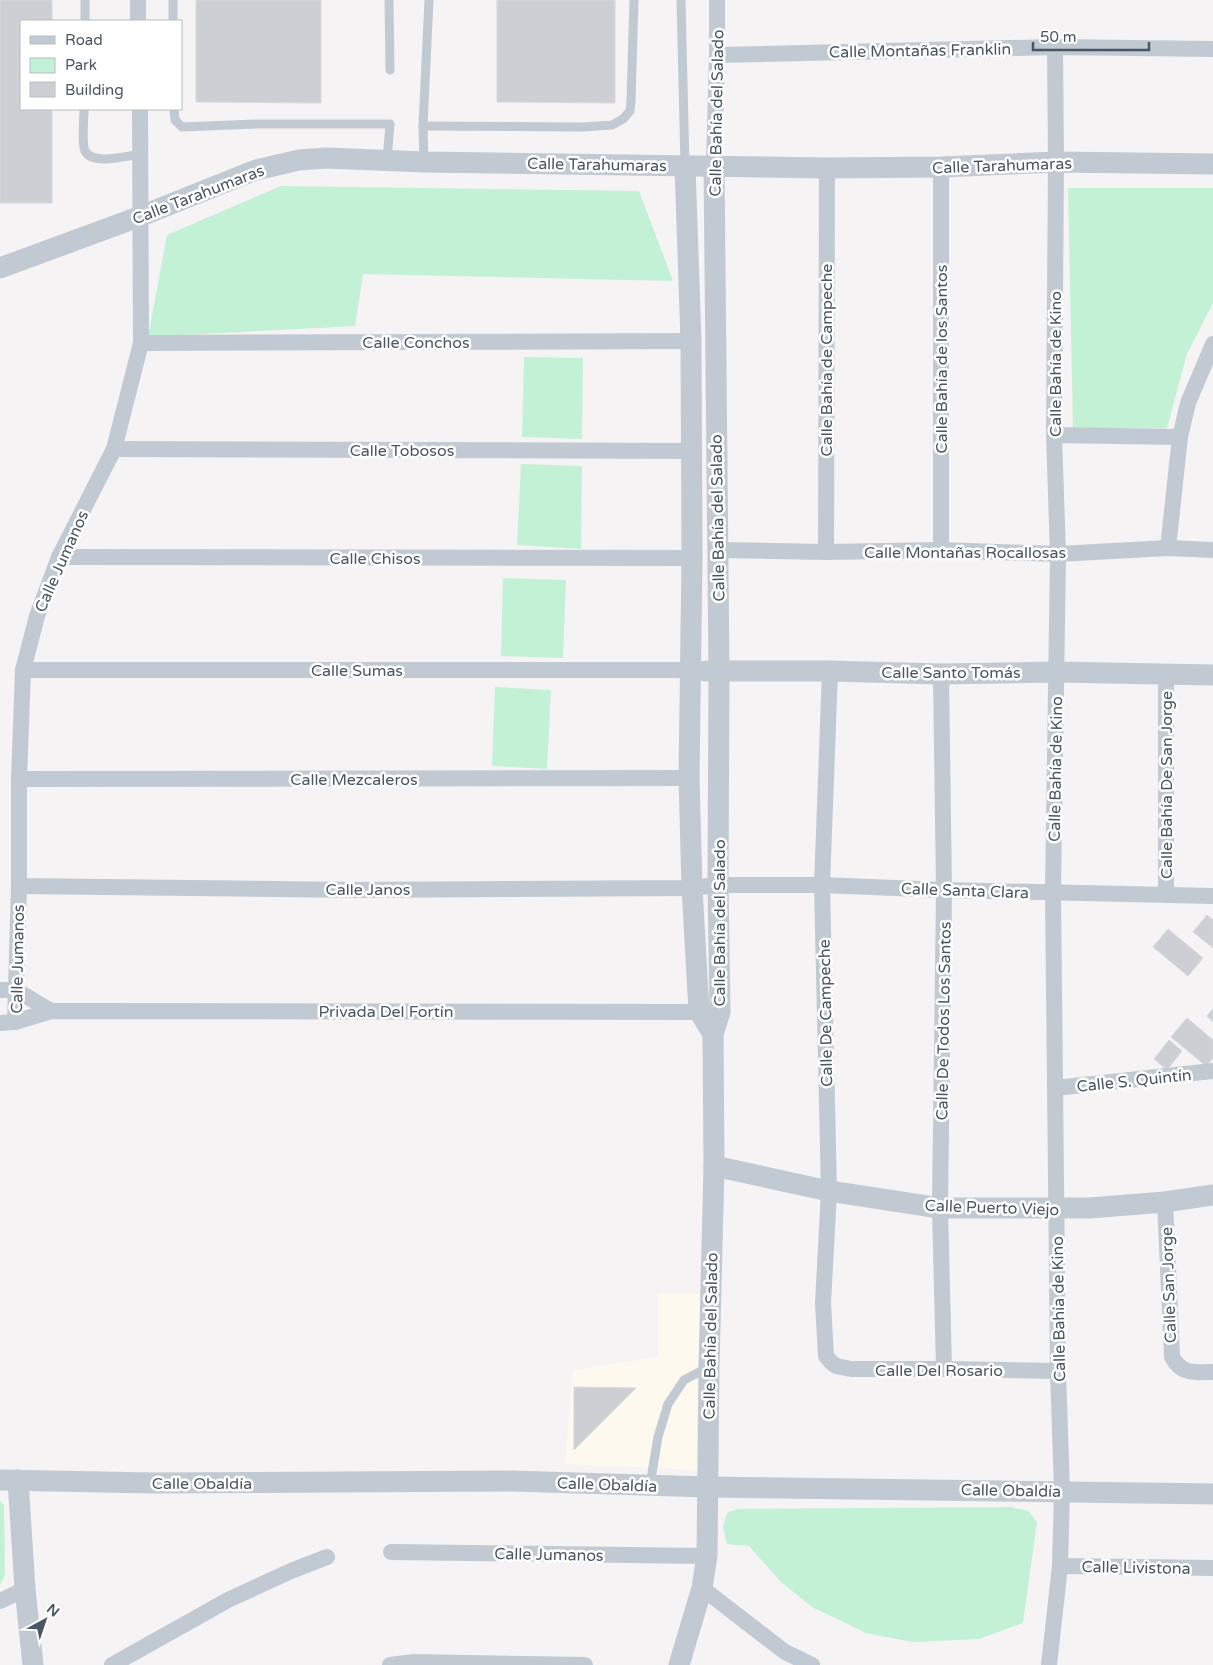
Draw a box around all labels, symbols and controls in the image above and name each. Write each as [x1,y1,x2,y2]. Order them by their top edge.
legend [20,20,182,110]
scale bar [1033,20,1149,52]
text: 50 m [1040,28,1077,46]
street label: Calle Bahía del Salado [706,29,728,197]
text: Road [65,31,103,49]
street label: Calle Montañas Franklin [829,39,1011,63]
text: Park [65,56,97,74]
text: Building [65,81,124,99]
street label: Calle Tarahumaras [527,154,667,176]
street label: Calle Tarahumaras [932,154,1072,178]
street label: Calle Tarahumaras [130,161,267,229]
street label: Calle Bahía de Campeche [817,264,837,456]
street label: Calle Bahía de los Santos [932,265,952,453]
street label: Calle Bahía de Kino [1046,291,1066,437]
street label: Calle Conchos [362,333,470,353]
street label: Calle Bahía del Salado [707,434,729,602]
street label: Calle Tobosos [350,441,454,461]
street label: Calle Jumanos [31,507,93,615]
street label: Calle Montañas Rocallosas [864,543,1066,563]
street label: Calle Chisos [329,549,421,569]
street label: Calle Sumas [311,661,403,681]
street label: Calle Santo Tomás [881,663,1021,683]
street label: Calle Bahía De San Jorge [1157,691,1177,879]
street label: Calle Bahía de Kino [1045,696,1067,842]
street label: Calle Mezcaleros [290,770,418,790]
street label: Calle Bahía del Salado [710,839,730,1007]
street label: Calle Santa Clara [901,879,1029,903]
street label: Calle Janos [326,880,410,900]
street label: Calle Jumanos [7,904,29,1014]
street label: Calle De Todos Los Santos [932,921,956,1121]
street label: Calle De Campeche [815,939,837,1087]
street label: Privada Del Fortín [318,1002,454,1022]
street label: Calle S. Quintín [1076,1065,1193,1097]
street label: Calle Puerto Viejo [924,1196,1060,1220]
street label: Calle San Jorge [1157,1227,1181,1343]
street label: Calle Bahía de Kino [1048,1236,1070,1382]
street label: Calle Bahía del Salado [700,1252,722,1420]
street label: Calle Del Rosario [875,1361,1003,1381]
street label: Calle Obaldía [556,1473,657,1497]
street label: Calle Obaldía [152,1474,252,1494]
street label: Calle Obaldía [961,1480,1061,1502]
street label: Calle Jumanos [494,1544,604,1566]
street label: Calle Livistona [1081,1557,1191,1579]
north arrow [20,1595,70,1645]
text: N [43,1600,63,1621]

